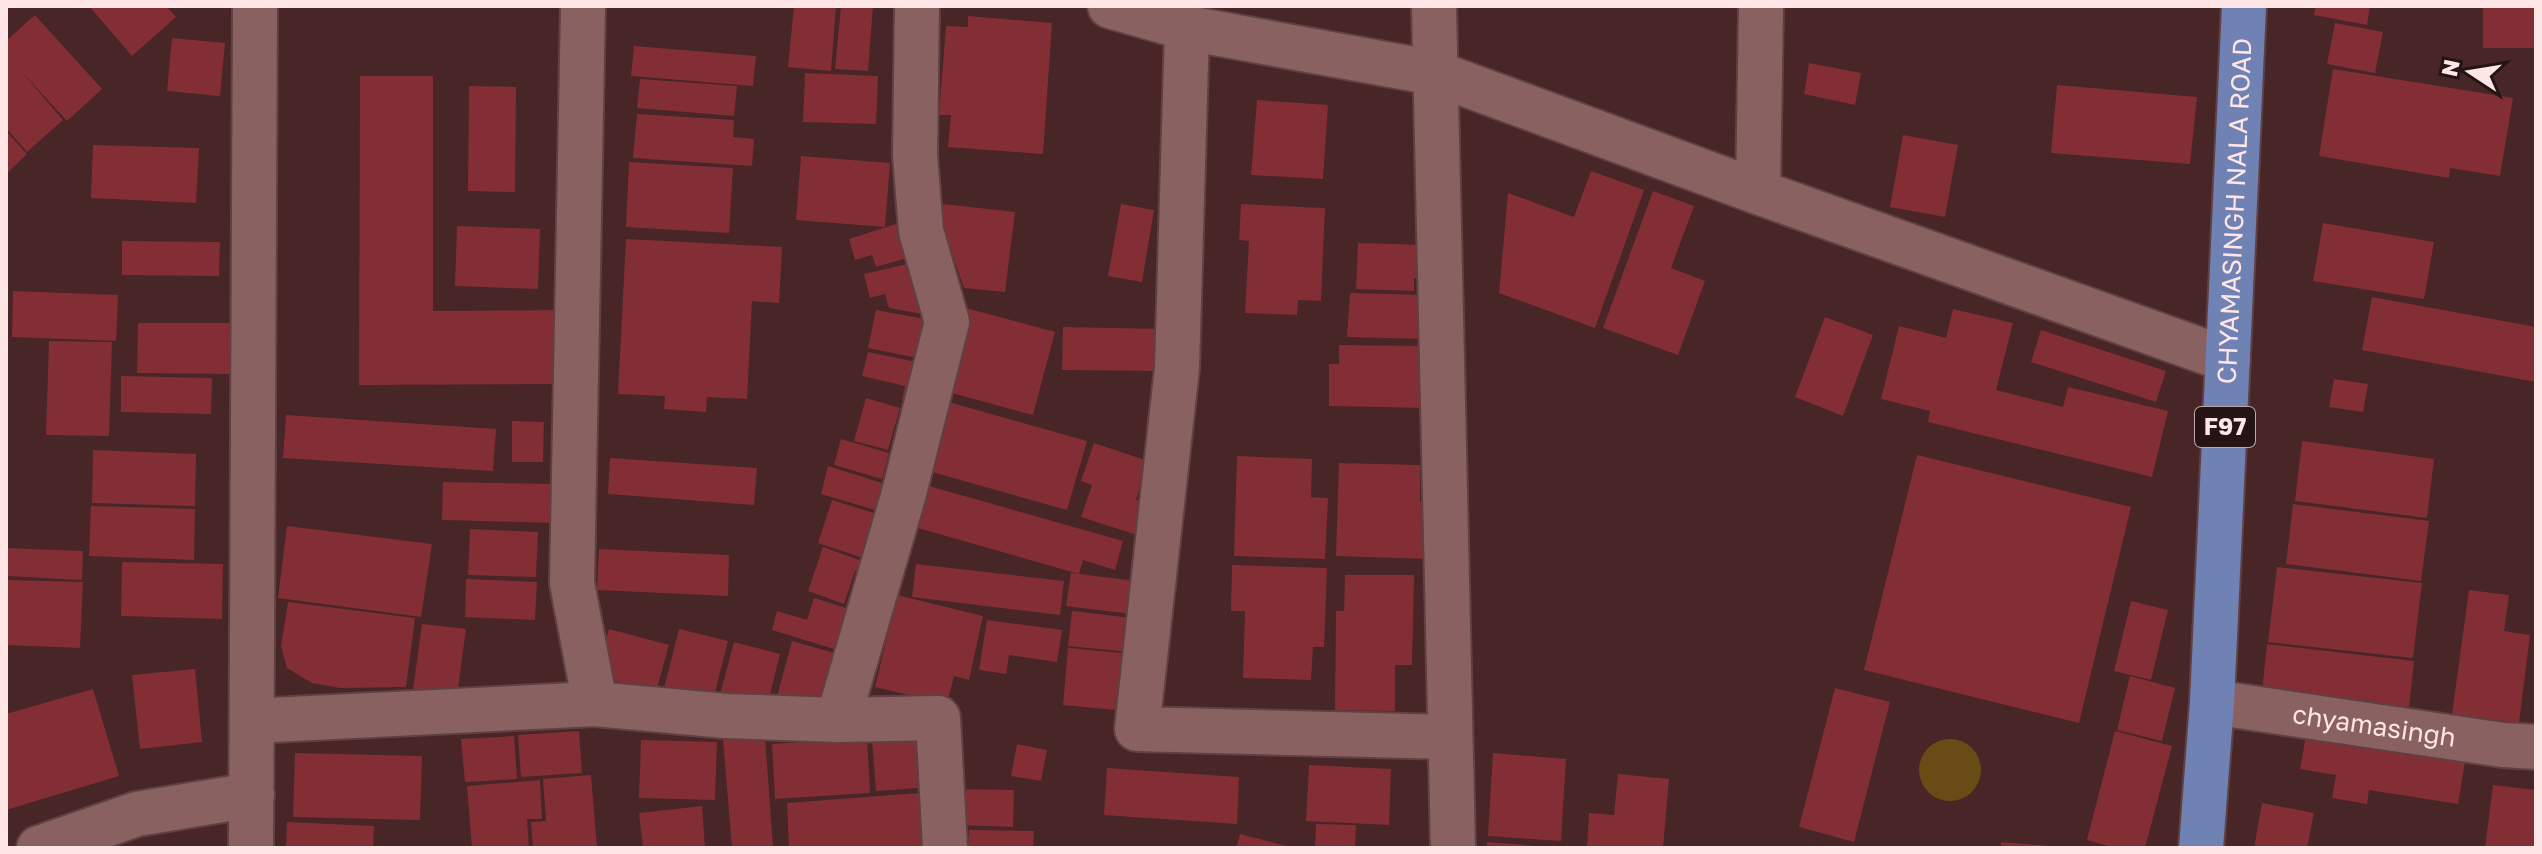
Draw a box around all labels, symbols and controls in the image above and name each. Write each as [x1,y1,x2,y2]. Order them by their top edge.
north arrow [2430,32,2510,112]
street label: CHYAMASINGH NALA ROAD [2211,37,2258,385]
text: N [2435,57,2465,79]
road number: F97 [2195,407,2255,447]
street label: chyamasingh [2291,698,2458,753]

